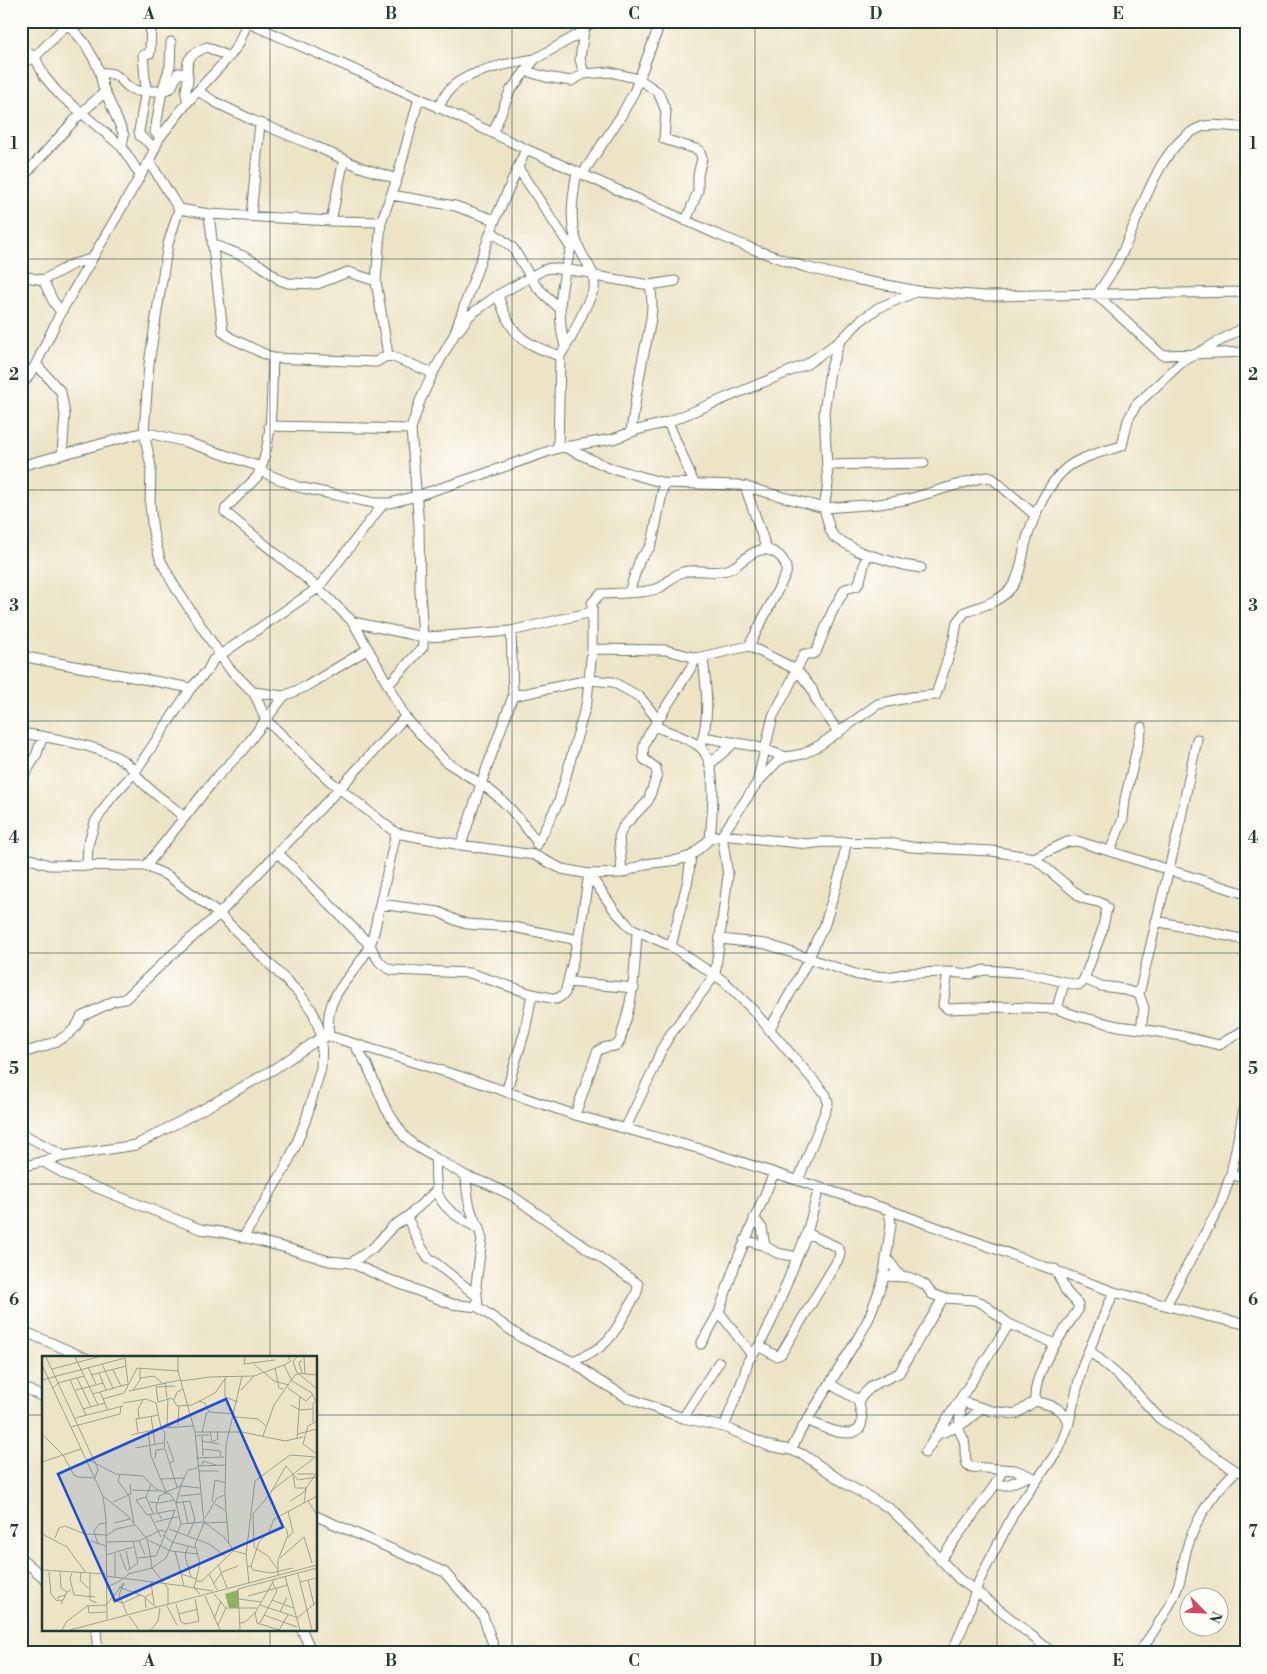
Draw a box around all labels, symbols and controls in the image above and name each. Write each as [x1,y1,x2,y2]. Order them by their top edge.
text: A [142,4,155,24]
text: B [385,4,397,24]
text: C [628,4,640,24]
text: D [870,4,883,24]
text: E [1112,4,1124,24]
text: 1 [10,134,18,154]
text: 1 [1249,134,1257,154]
text: 2 [9,365,19,385]
text: 2 [1248,365,1258,385]
text: 3 [9,596,19,616]
text: 3 [1248,596,1258,616]
text: 4 [9,828,20,848]
text: 4 [1248,828,1259,848]
text: 5 [9,1059,19,1079]
text: 5 [1248,1059,1258,1079]
text: 6 [9,1290,19,1310]
text: 6 [1248,1290,1258,1310]
inset map [42,1356,318,1632]
text: 7 [9,1522,19,1542]
text: 7 [1248,1522,1258,1542]
north arrow [1180,1586,1230,1636]
text: N [1204,1608,1225,1626]
text: A [142,1651,155,1671]
text: B [385,1651,397,1671]
text: C [628,1651,640,1671]
text: D [870,1651,883,1671]
text: E [1112,1651,1124,1671]

